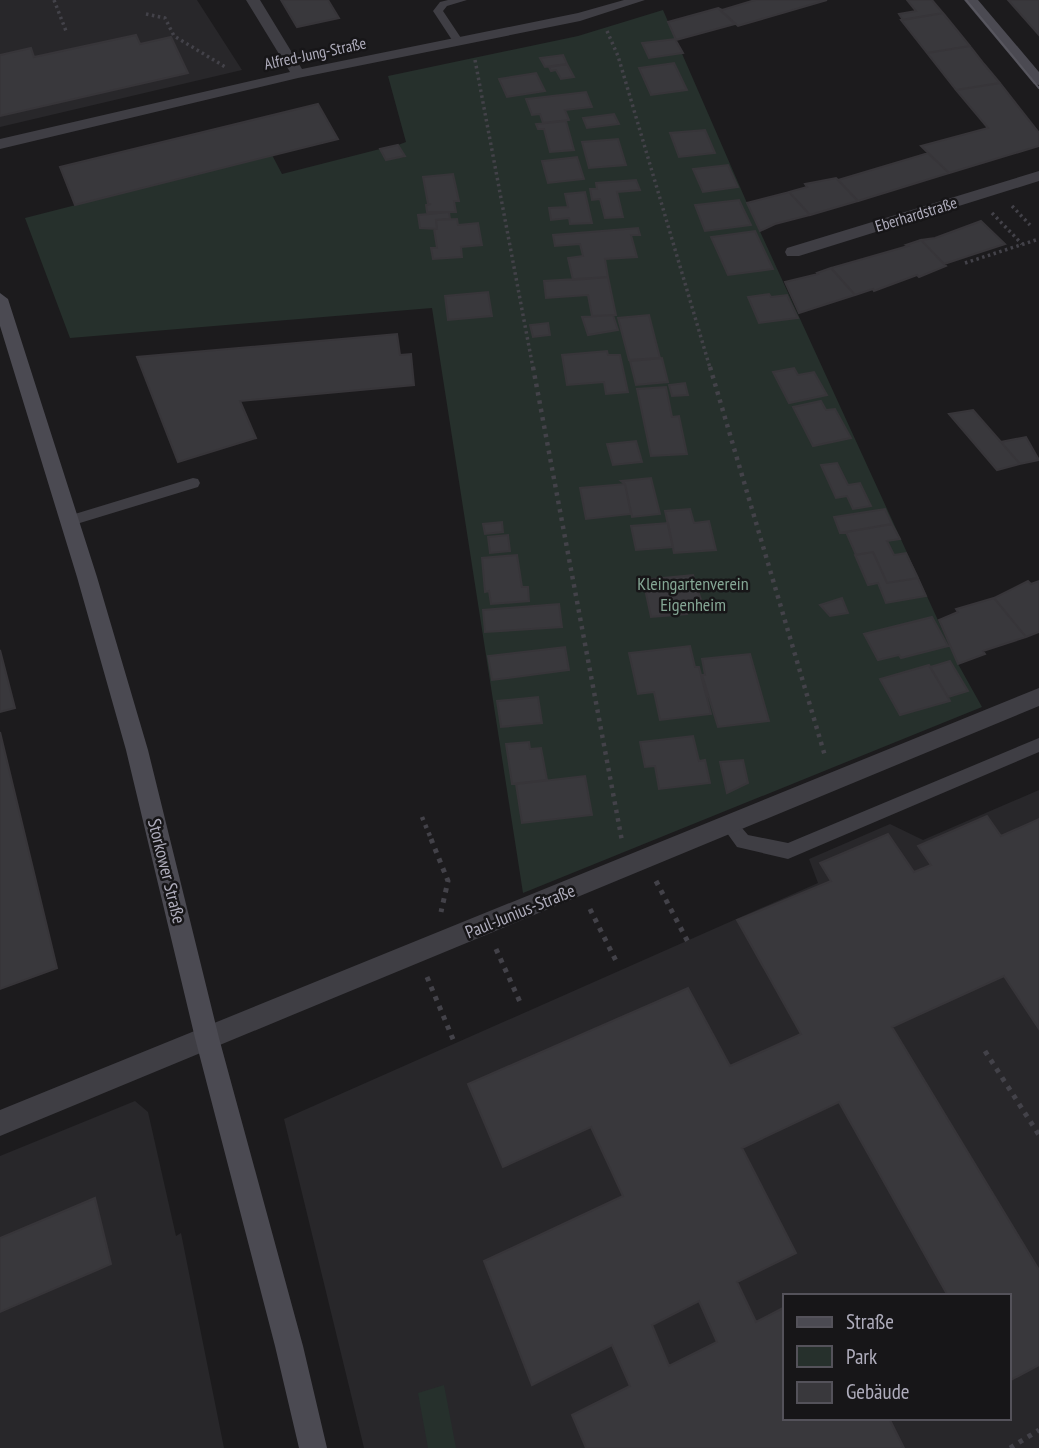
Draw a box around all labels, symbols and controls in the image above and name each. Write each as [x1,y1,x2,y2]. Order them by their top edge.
street label: Alfred-Jung-Straße [262,32,368,74]
street label: Eberhardstraße [873,192,959,236]
park label: Kleingartenverein Eigenheim [637,572,749,616]
street label: Storkower Straße [143,816,191,926]
street label: Paul-Junius-Straße [462,879,578,943]
legend [783,1294,1011,1420]
text: Straße [846,1308,894,1335]
text: Park [846,1343,877,1370]
text: Gebäude [846,1378,909,1405]

